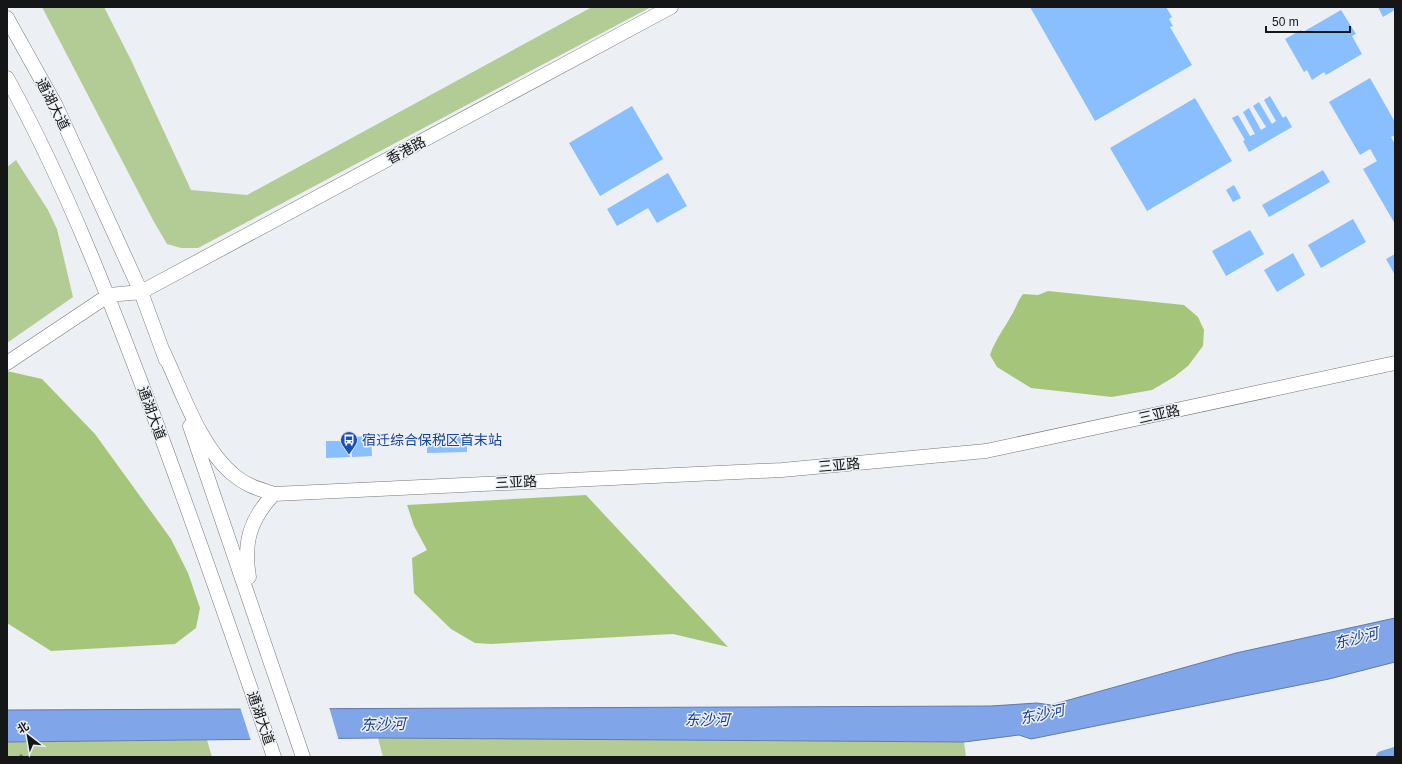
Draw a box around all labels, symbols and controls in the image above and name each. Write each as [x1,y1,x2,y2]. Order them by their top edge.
scale bar [1266,8,1350,34]
text: 50 m [1272,15,1299,29]
street label: 通湖大道 [33,75,73,133]
street label: 香港路 [384,133,428,167]
street label: 通湖大道 [135,384,169,442]
street label: 三亚路 [1137,402,1181,426]
bus stop icon: 宿迁综合保税区首末站 [339,430,359,455]
place label: 宿迁综合保税区首末站 [362,432,502,448]
street label: 三亚路 [817,455,861,475]
street label: 三亚路 [495,473,537,491]
water label: 东沙河 [1332,624,1383,652]
street label: 通湖大道 [244,689,278,747]
water label: 东沙河 [1018,700,1069,727]
water label: 东沙河 [684,711,732,728]
water label: 东沙河 [360,715,409,733]
north arrow [8,716,48,756]
text: 北 [15,719,31,735]

